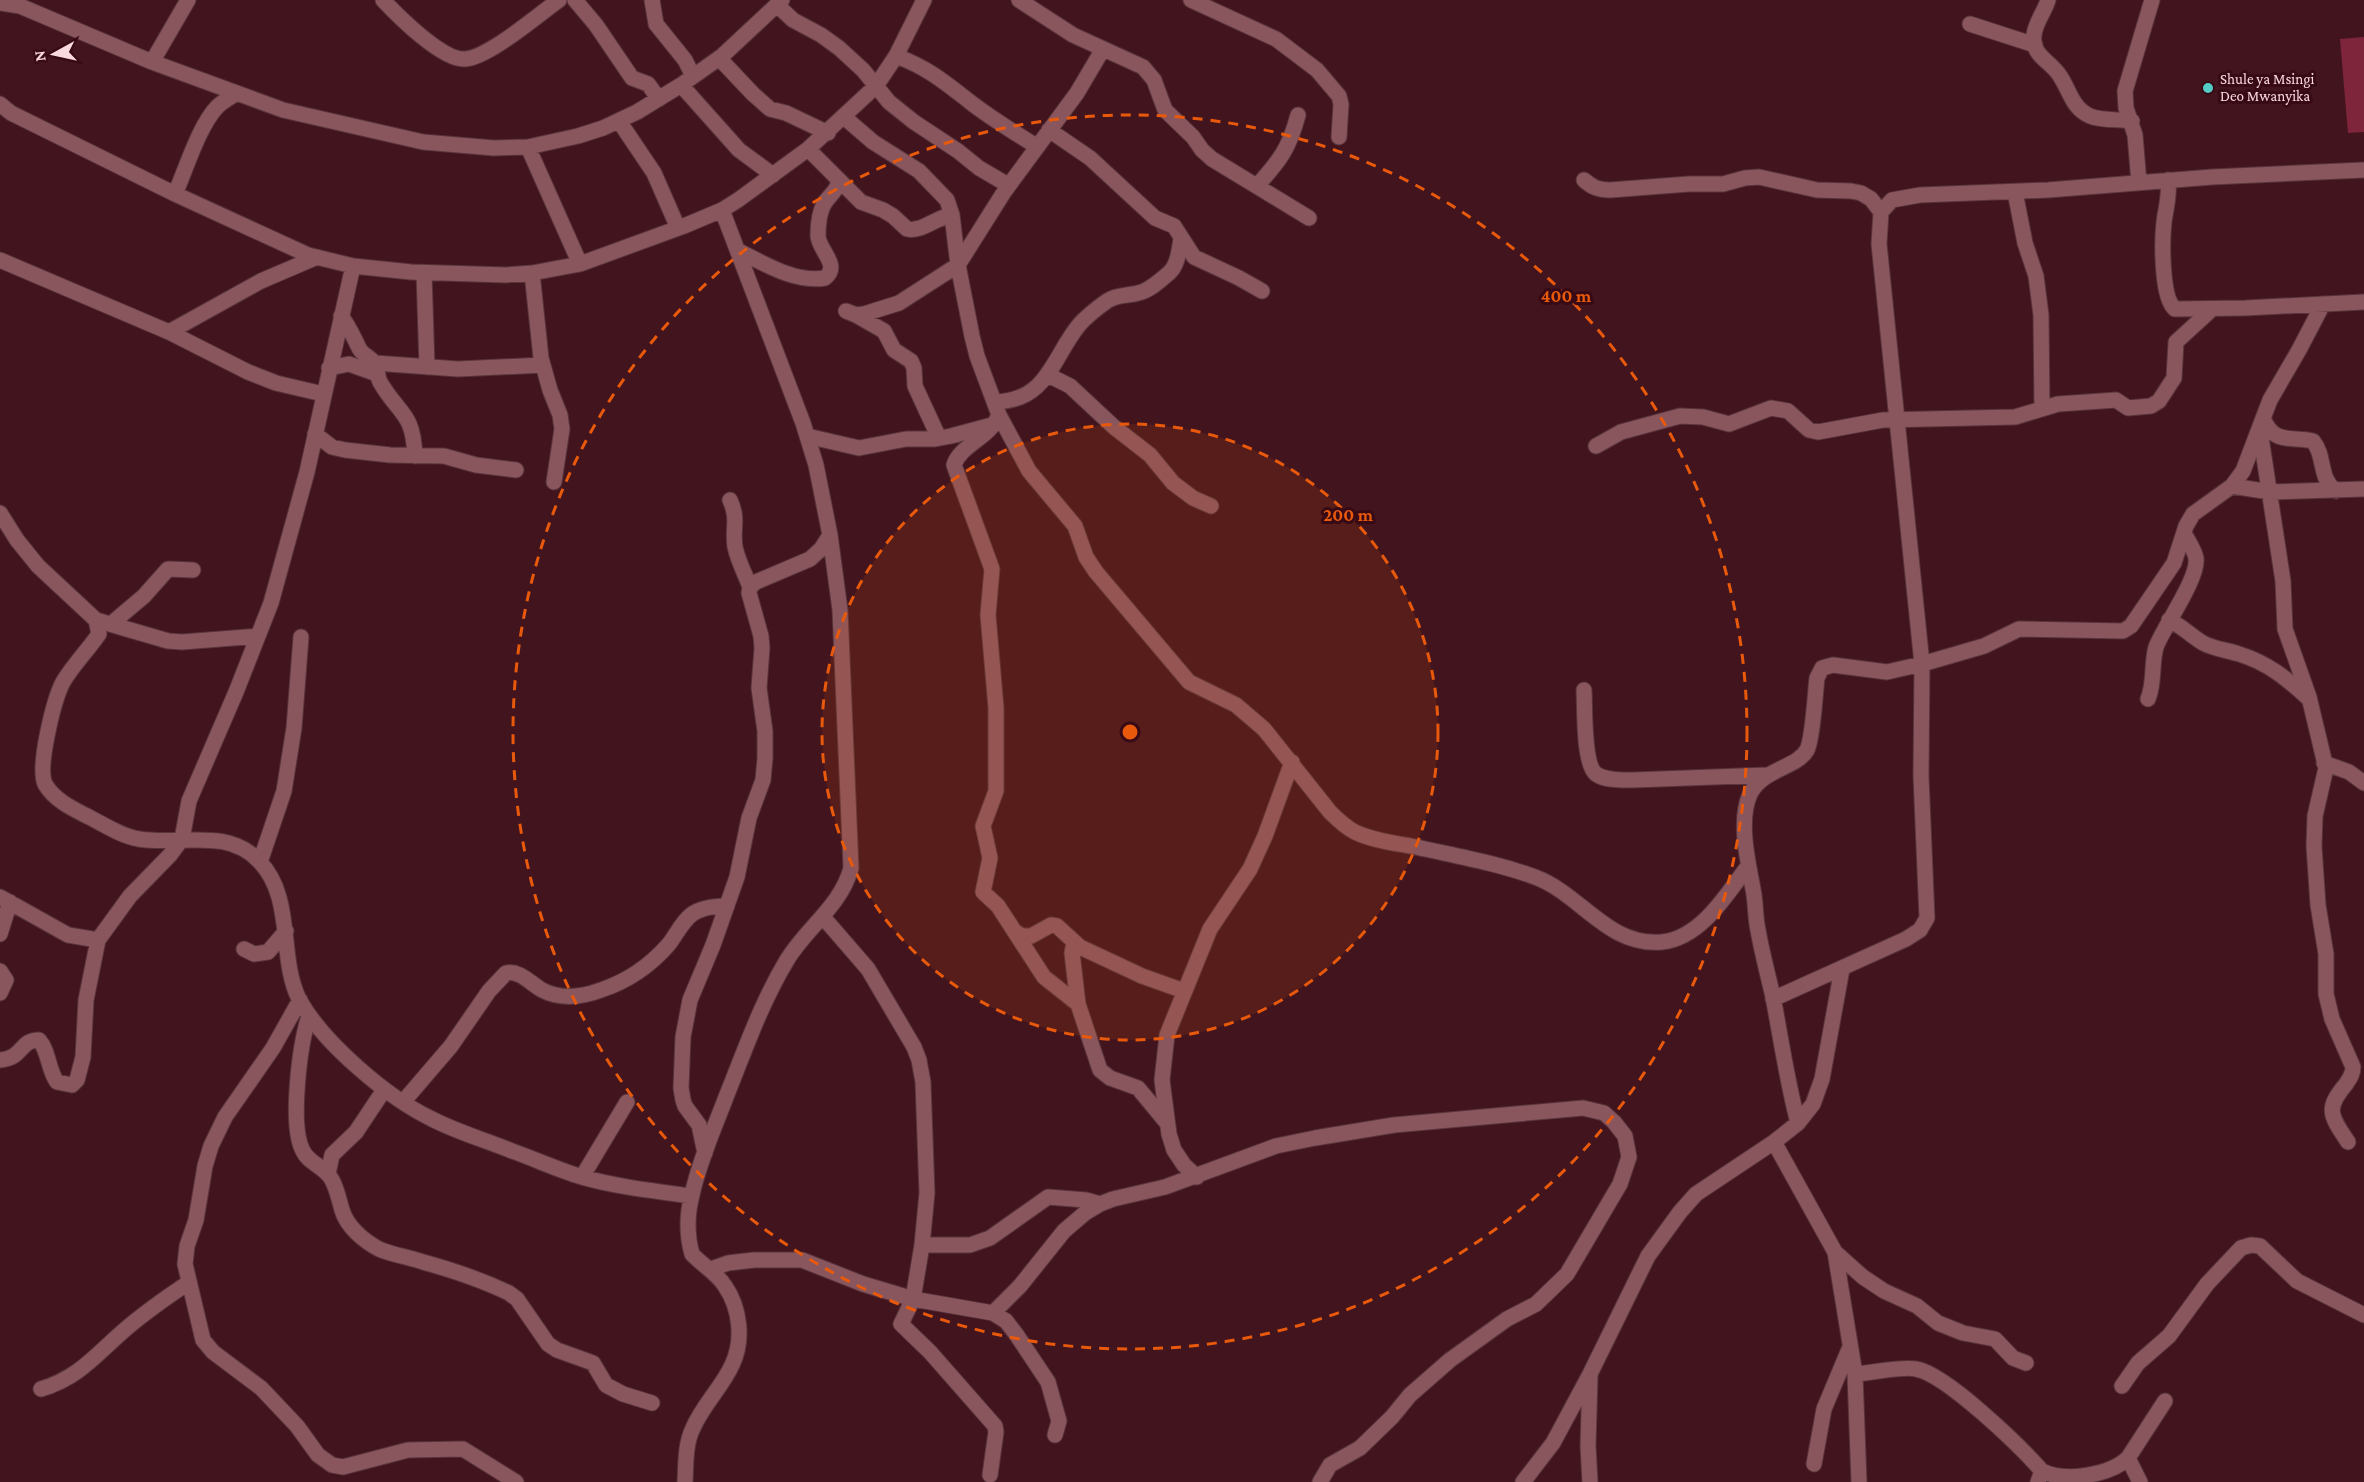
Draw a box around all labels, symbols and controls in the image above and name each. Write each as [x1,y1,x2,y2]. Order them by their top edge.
north arrow [24,24,84,84]
text: N [30,49,49,63]
place label: Shule ya Msingi Deo Mwanyika [2220,71,2315,105]
marker: Shule ya Msingi Deo Mwanyika [2201,81,2215,95]
text: 400 m [1541,286,1592,306]
text: 200 m [1323,505,1374,525]
centre of rings [1120,722,1140,742]

